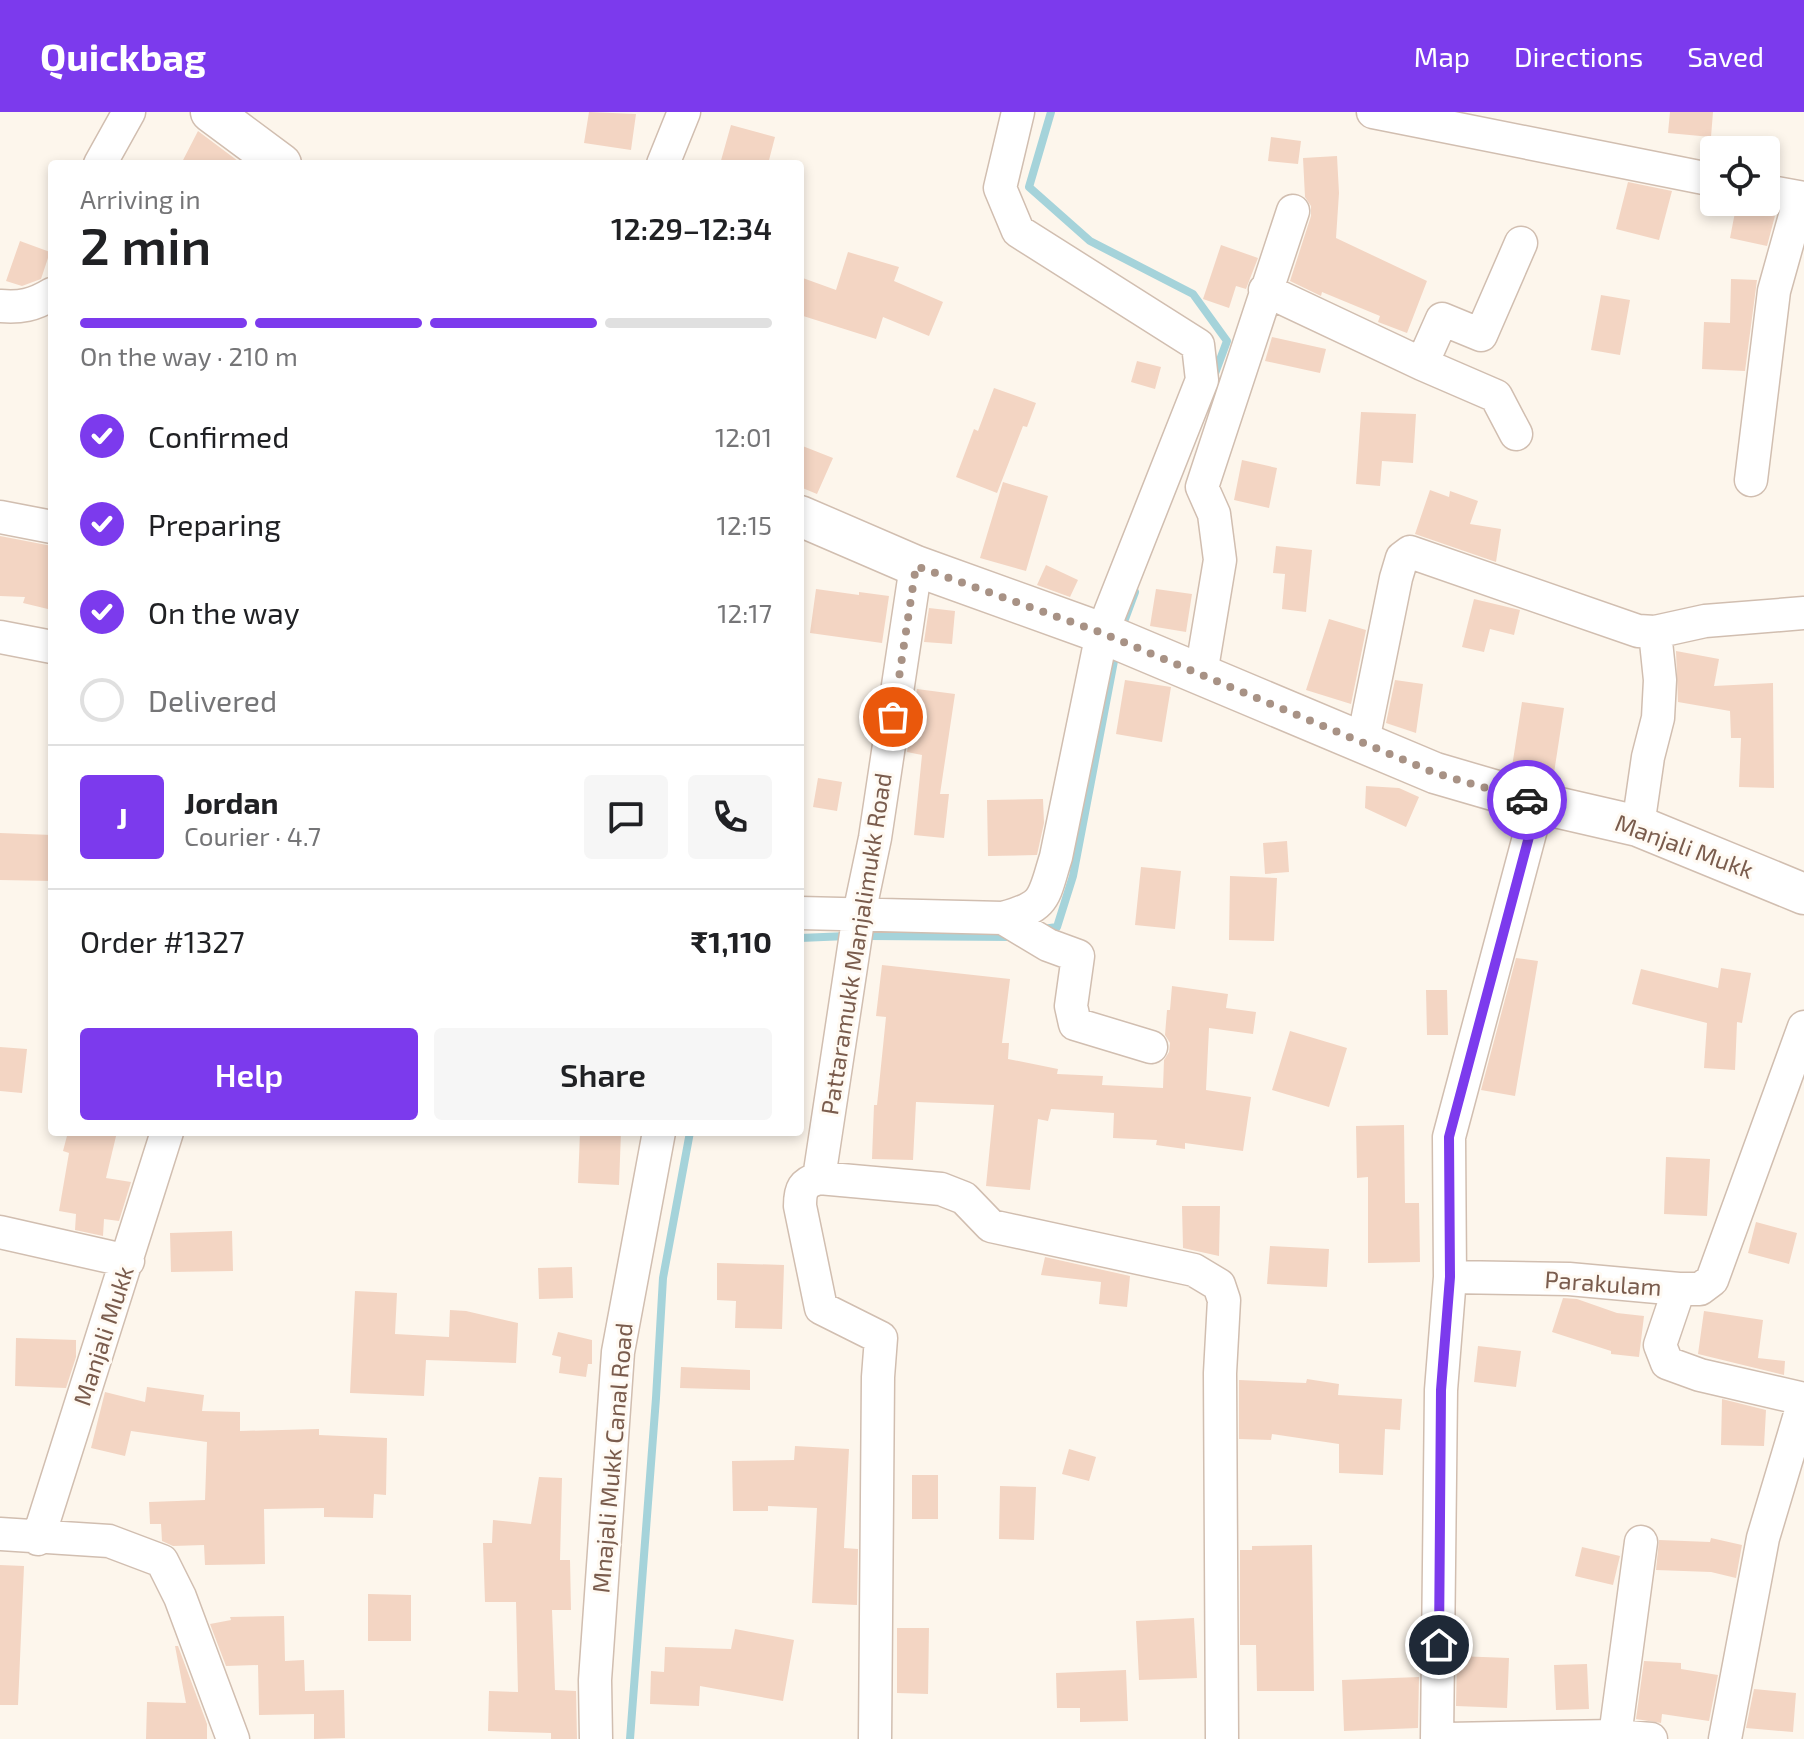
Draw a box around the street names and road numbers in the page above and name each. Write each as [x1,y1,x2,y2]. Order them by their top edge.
street label: Pattaramukk Manjalimukk Road [814,771,897,1117]
street label: Manjali Mukk [1611,807,1758,884]
street label: Manjali Mukk [66,1262,139,1409]
street label: Parakulam [1544,1264,1663,1301]
street label: Mnajali Mukk Canal Road [585,1322,638,1594]

